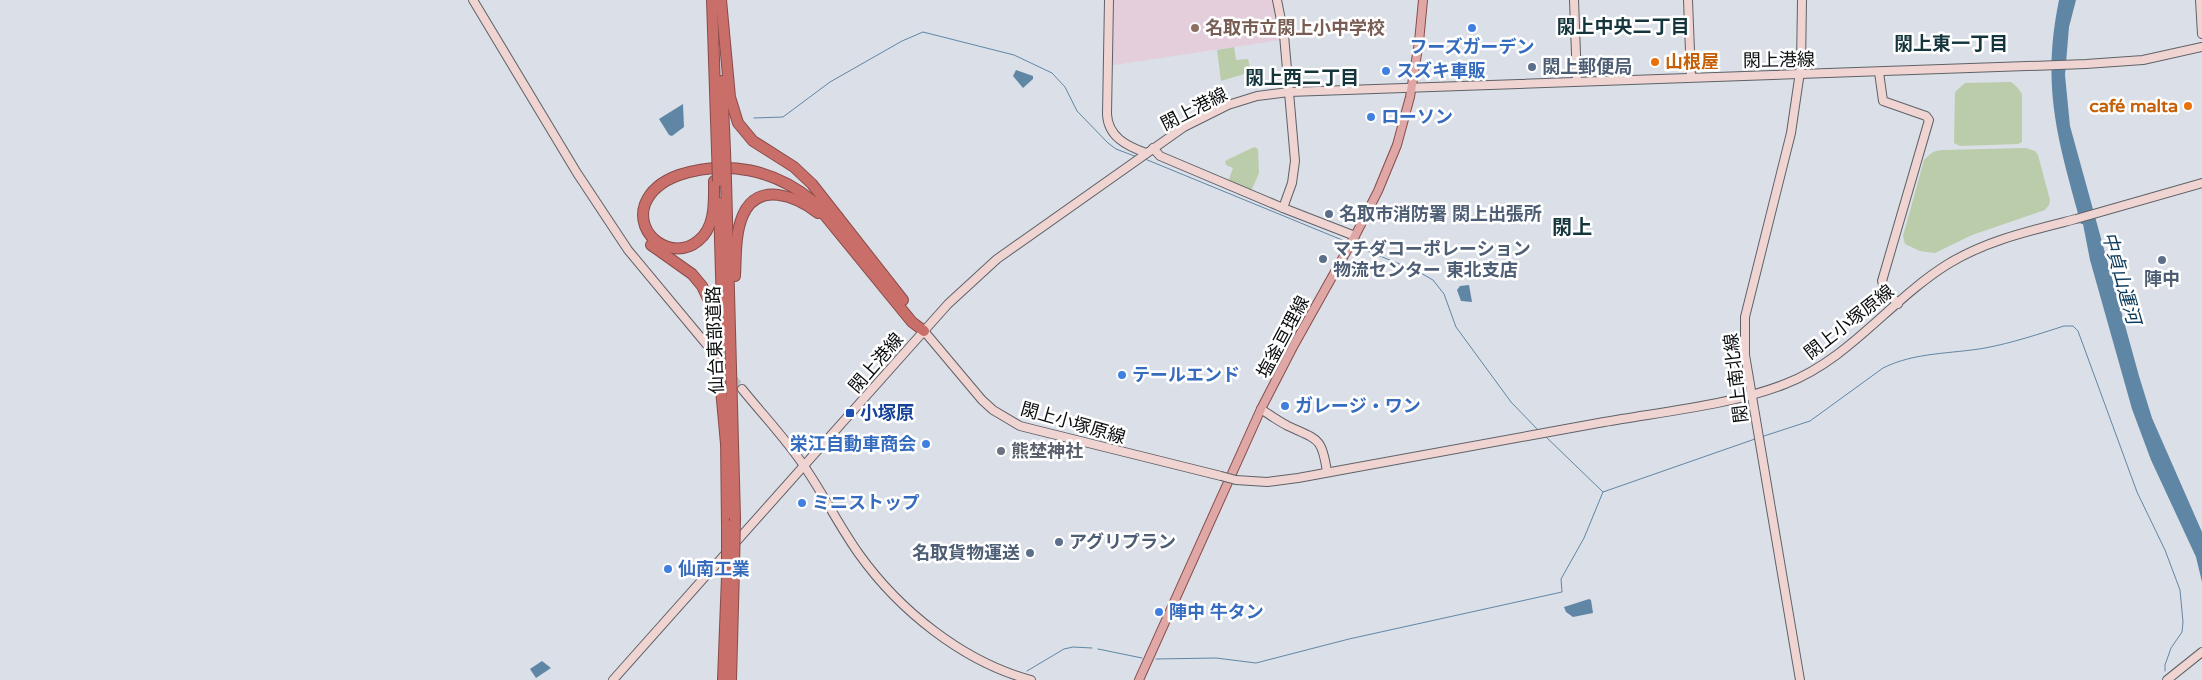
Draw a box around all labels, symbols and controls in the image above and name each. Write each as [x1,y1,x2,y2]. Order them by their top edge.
district label: 閖上中央二丁目 [1556,16,1690,38]
place label: 名取市立閖上小中学校 [1205,17,1385,39]
marker: 名取市立閖上小中学校 [1189,22,1201,34]
marker: フーズガーデン [1466,22,1478,34]
district label: 閖上東一丁目 [1894,33,2008,55]
place label: フーズガーデン [1409,36,1535,58]
street label: 閖上港線 [1743,48,1815,72]
place label: 山根屋 [1665,51,1719,73]
place label: 閖上郵便局 [1542,56,1632,78]
marker: 山根屋 [1649,56,1661,68]
place label: スズキ車販 [1396,60,1486,82]
marker: 閖上郵便局 [1526,61,1538,73]
marker: スズキ車販 [1380,65,1392,77]
district label: 閖上西二丁目 [1245,67,1359,89]
street label: 閖上港線 [1157,83,1231,135]
place label: café malta [2089,95,2178,117]
marker: café malta [2182,100,2194,112]
place label: ローソン [1381,106,1453,128]
marker: ローソン [1365,111,1377,123]
place label: 名取市消防署 閖上出張所 [1339,203,1542,225]
marker: 名取市消防署 閖上出張所 [1323,208,1335,220]
district label: 閖上 [1552,216,1592,240]
water label: 中貞山運河 [2097,229,2146,331]
place label: マチダコーポレーション 物流センター 東北支店 [1333,238,1531,281]
marker: マチダコーポレーション 物流センター 東北支店 [1317,253,1329,265]
marker: 陣中 [2156,254,2168,266]
place label: 陣中 [2144,268,2180,290]
street label: 閖上小塚原線 [1800,280,1898,364]
street label: 仙台東部道路 [702,286,728,394]
street label: 塩釜亘理線 [1252,292,1314,382]
street label: 閖上港線 [844,329,908,397]
street label: 閖上南北線 [1720,332,1752,424]
place label: テールエンド [1132,364,1240,386]
marker: テールエンド [1116,369,1128,381]
place label: ガレージ・ワン [1295,395,1421,417]
street label: 閖上小塚原線 [1018,398,1128,448]
marker: ガレージ・ワン [1279,400,1291,412]
place label: 小塚原 [860,402,914,424]
marker: 小塚原 [844,407,856,419]
place label: 栄江自動車商会 [790,433,916,455]
marker: 栄江自動車商会 [920,438,932,450]
place label: 熊埜神社 [1011,440,1083,462]
marker: 熊埜神社 [995,445,1007,457]
place label: ミニストップ [812,492,920,514]
marker: ミニストップ [796,497,808,509]
place label: アグリプラン [1069,531,1176,553]
marker: アグリプラン [1053,536,1065,548]
place label: 名取貨物運送 [912,542,1020,564]
marker: 名取貨物運送 [1024,547,1036,559]
place label: 仙南工業 [678,558,750,580]
marker: 仙南工業 [662,563,674,575]
place label: 陣中 牛タン [1169,601,1264,623]
marker: 陣中 牛タン [1153,606,1165,618]

